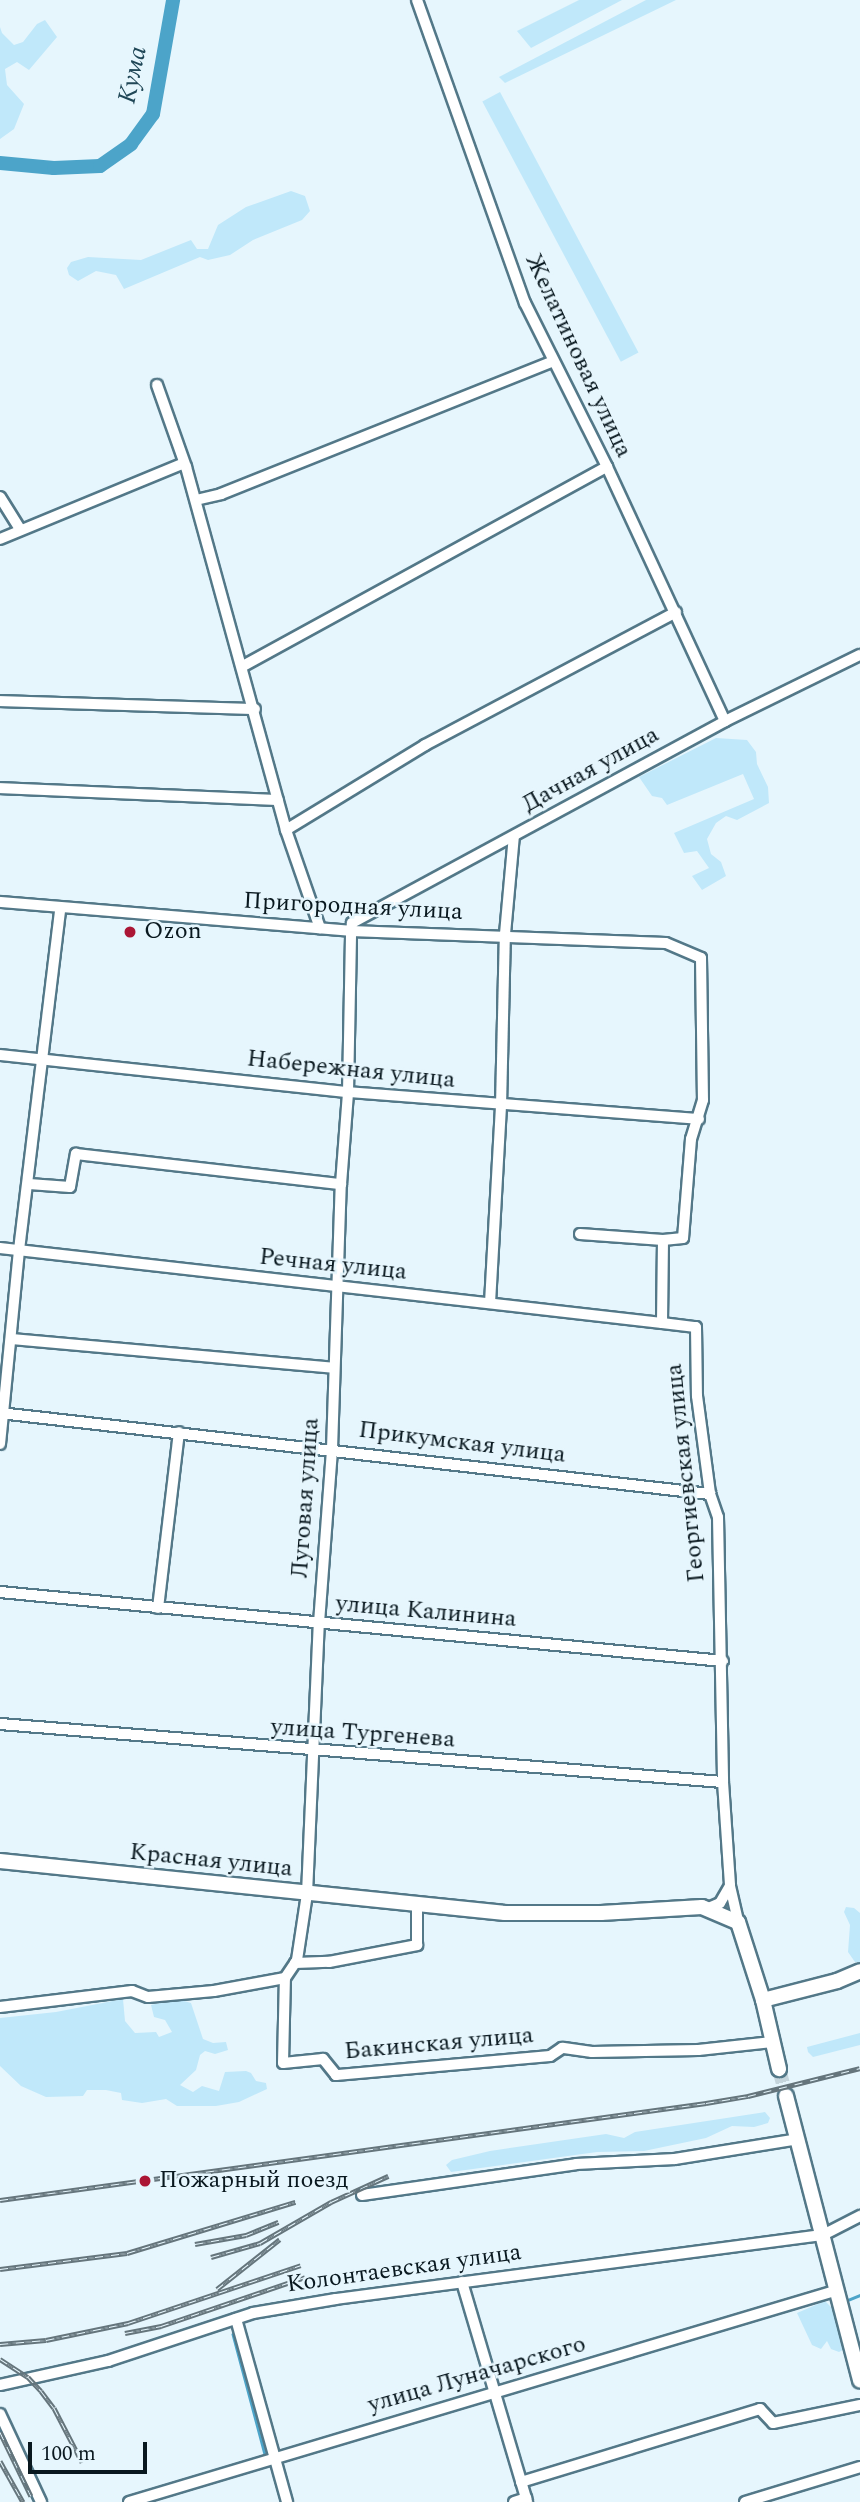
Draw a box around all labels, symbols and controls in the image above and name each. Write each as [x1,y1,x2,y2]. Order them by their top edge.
water label: Кума [112,43,154,107]
street label: Желатиновая улица [518,250,638,462]
street label: Дачная улица [518,721,664,819]
street label: Пригородная улица [243,887,463,927]
place label: Ozon [144,918,202,946]
marker: Ozon [122,924,138,940]
street label: Набережная улица [246,1045,456,1095]
street label: Речная улица [258,1243,408,1287]
street label: Георгиевская улица [660,1362,712,1584]
street label: Прикумская улица [357,1416,567,1470]
street label: Луговая улица [286,1417,326,1579]
street label: улица Калинина [335,1590,517,1634]
street label: улица Тургенева [270,1713,456,1755]
street label: Красная улица [128,1838,294,1884]
street label: Бакинская улица [343,2021,535,2067]
place label: Пожарный поезд [159,2167,349,2195]
marker: Пожарный поезд [137,2173,153,2189]
street label: Колонтаевская улица [285,2238,523,2300]
street label: улица Луначарского [365,2330,589,2420]
scale bar [32,2428,150,2472]
text: 100 m [41,2438,96,2470]

